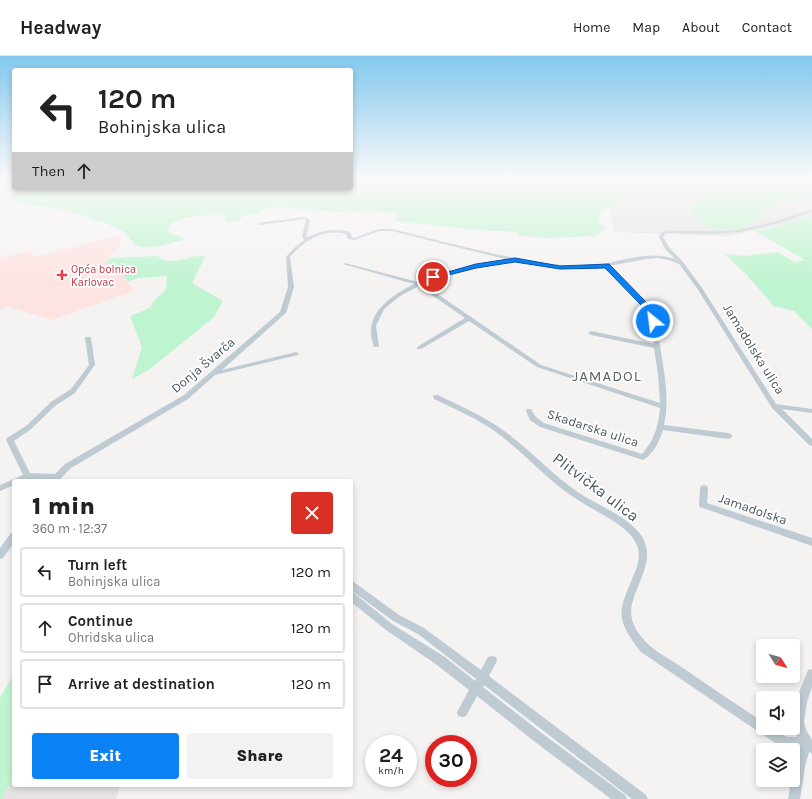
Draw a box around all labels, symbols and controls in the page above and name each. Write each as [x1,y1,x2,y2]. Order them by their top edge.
text: Headway [20,17,101,39]
text: Home [573,19,610,36]
text: Map [632,19,660,36]
text: About [682,19,720,36]
text: Contact [742,19,792,36]
text: 120 m [98,82,176,115]
icon: left [32,84,84,136]
text: Bohinjska ulica [98,116,226,138]
icon: ahead [73,160,95,182]
text: Then [32,162,65,180]
pin [416,260,450,294]
place label: Opća bolnica Karlovac [71,263,136,289]
icon: arrive [422,266,444,288]
marker: Opća bolnica Karlovac [56,269,68,281]
position arrow [632,300,674,342]
street label: Jamadolska ulica [720,301,788,397]
street label: Donja Švarča [168,333,238,396]
district label: JAMADOL [572,367,642,385]
street label: Skadarska ulica [545,406,641,450]
street label: Plitvička ulica [549,448,643,526]
street label: Jamadolska [717,490,789,528]
text: 1 min [32,492,95,520]
button: close [291,492,333,534]
text: 360 m · 12:37 [32,521,107,536]
text: Turn left [68,556,127,574]
icon: left [34,561,56,583]
text: 120 m [291,563,331,581]
text: Bohinjska ulica [68,574,160,589]
text: Continue [68,612,133,630]
icon: ahead [34,617,56,639]
text: 120 m [291,619,331,637]
text: Ohridska ulica [68,630,154,645]
north arrow [756,639,800,683]
map controls [756,639,800,787]
icon: arrive [34,673,56,695]
text: Arrive at destination [68,675,215,693]
text: 120 m [291,675,331,693]
button: sound [756,691,800,735]
button: Exit [32,733,179,779]
button: Share [187,733,333,779]
speed limit sign: 30 [425,735,477,787]
button: layers [756,743,800,787]
text: 24 [379,744,403,767]
text: km/h [378,765,404,777]

